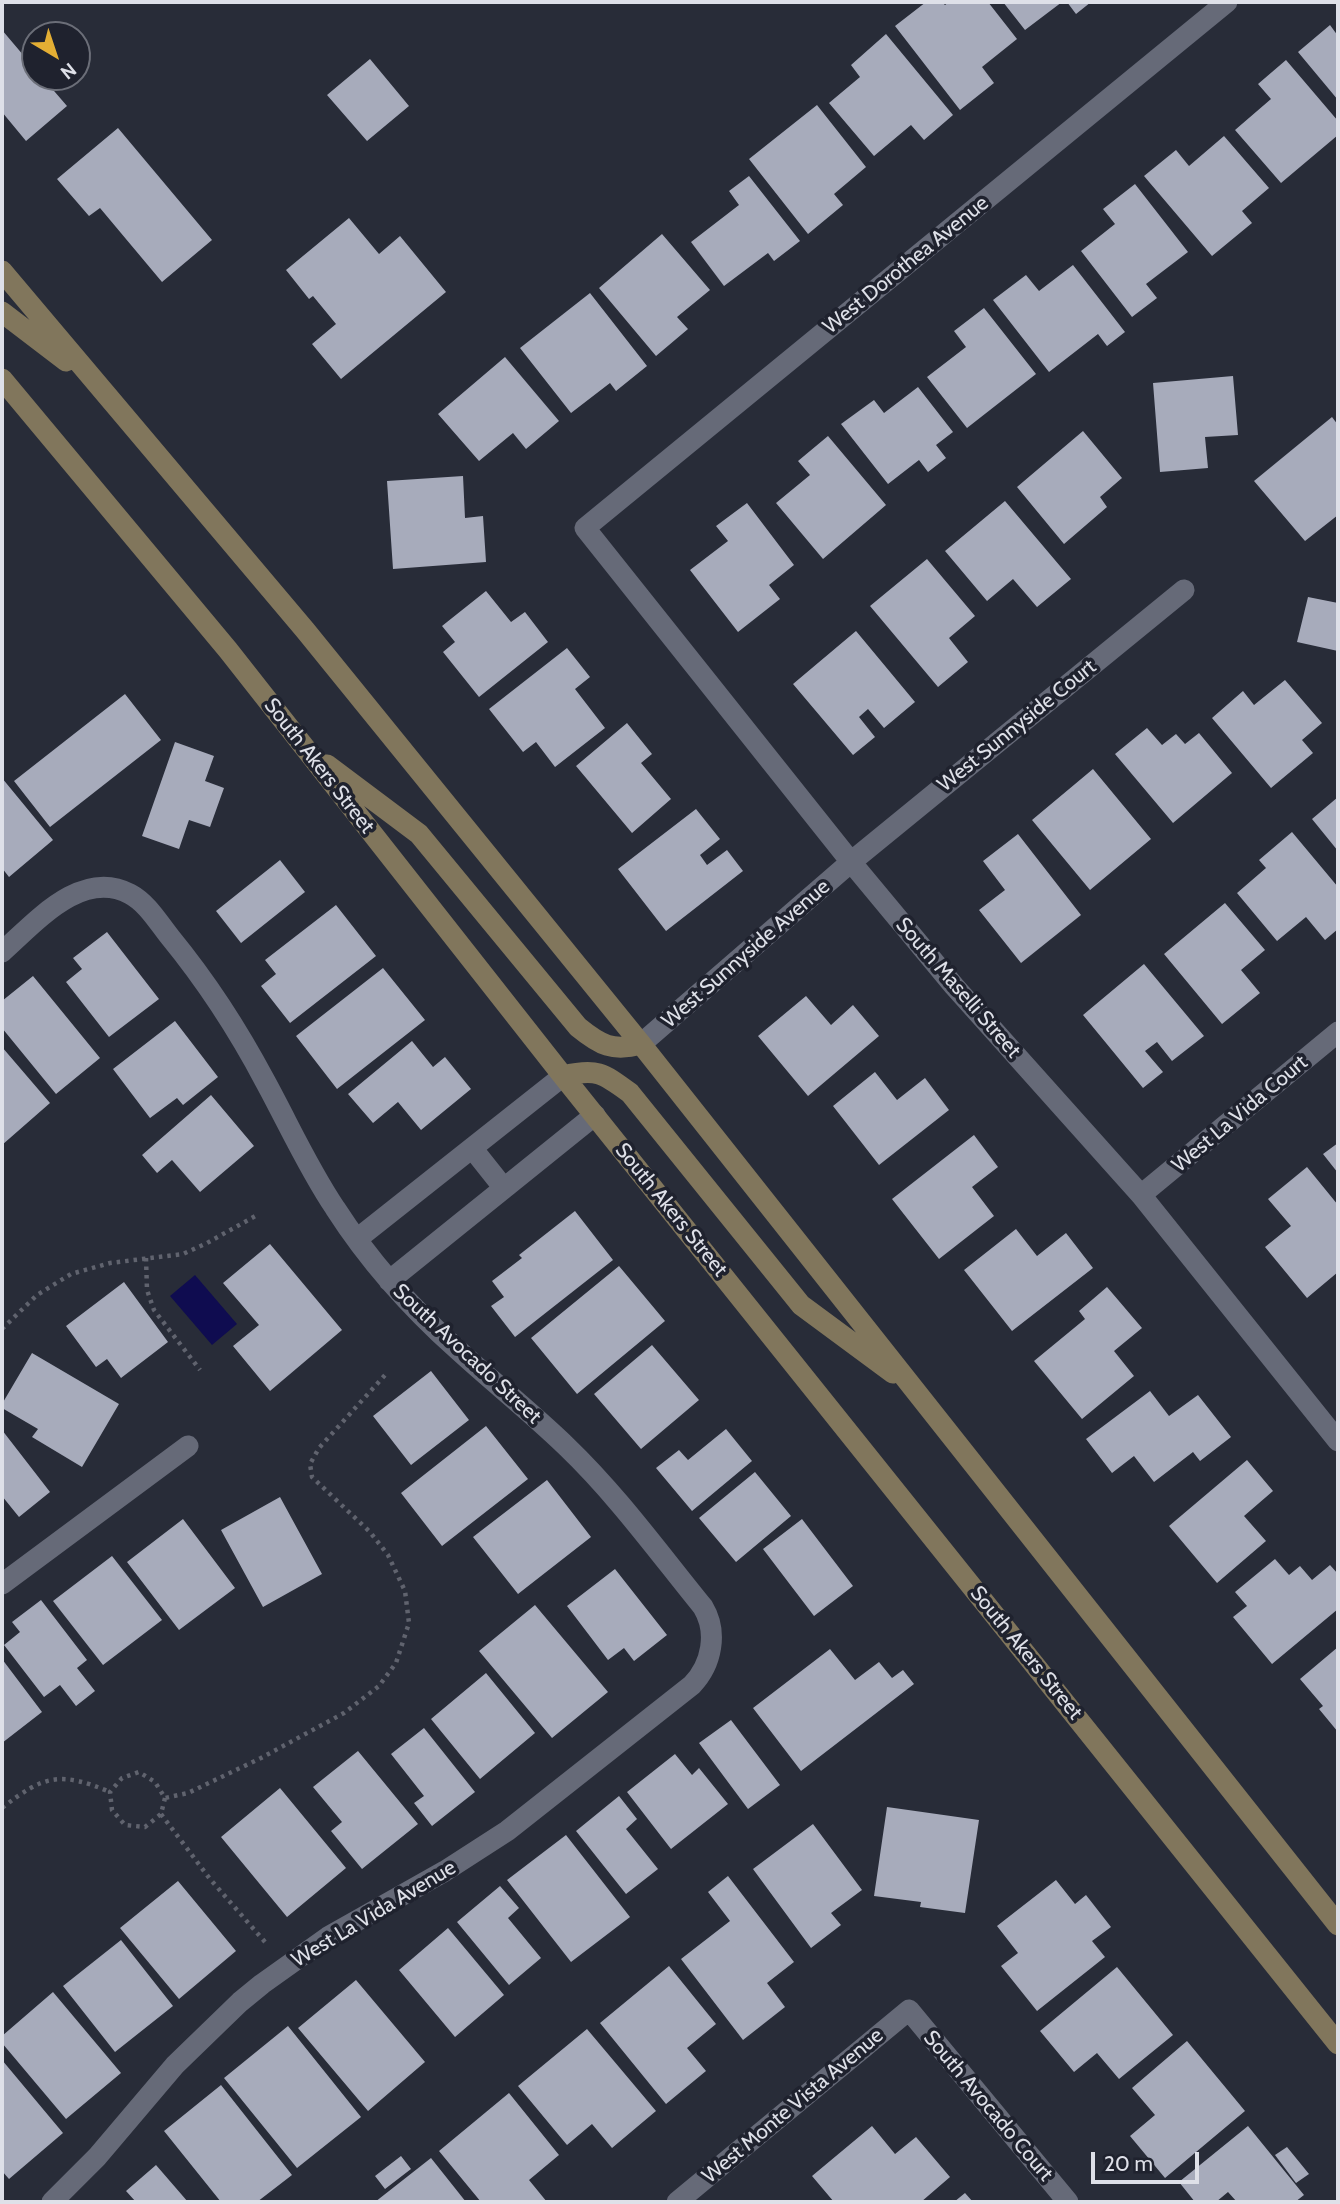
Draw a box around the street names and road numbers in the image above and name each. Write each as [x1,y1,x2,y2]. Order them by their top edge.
street label: West Dorothea Avenue [818,191,994,339]
street label: West Sunnyside Court [933,654,1101,798]
street label: South Akers Street [258,693,380,839]
street label: West Sunnyside Avenue [657,874,835,1034]
street label: South Maselli Street [890,913,1026,1063]
street label: West La Vida Court [1167,1050,1313,1178]
street label: South Akers Street [609,1138,733,1282]
street label: South Avocado Street [388,1279,546,1429]
street label: South Akers Street [964,1581,1088,1725]
street label: West La Vida Avenue [287,1855,461,1973]
street label: West Monte Vista Avenue [698,2023,888,2189]
street label: South Avocado Court [918,2026,1058,2186]

